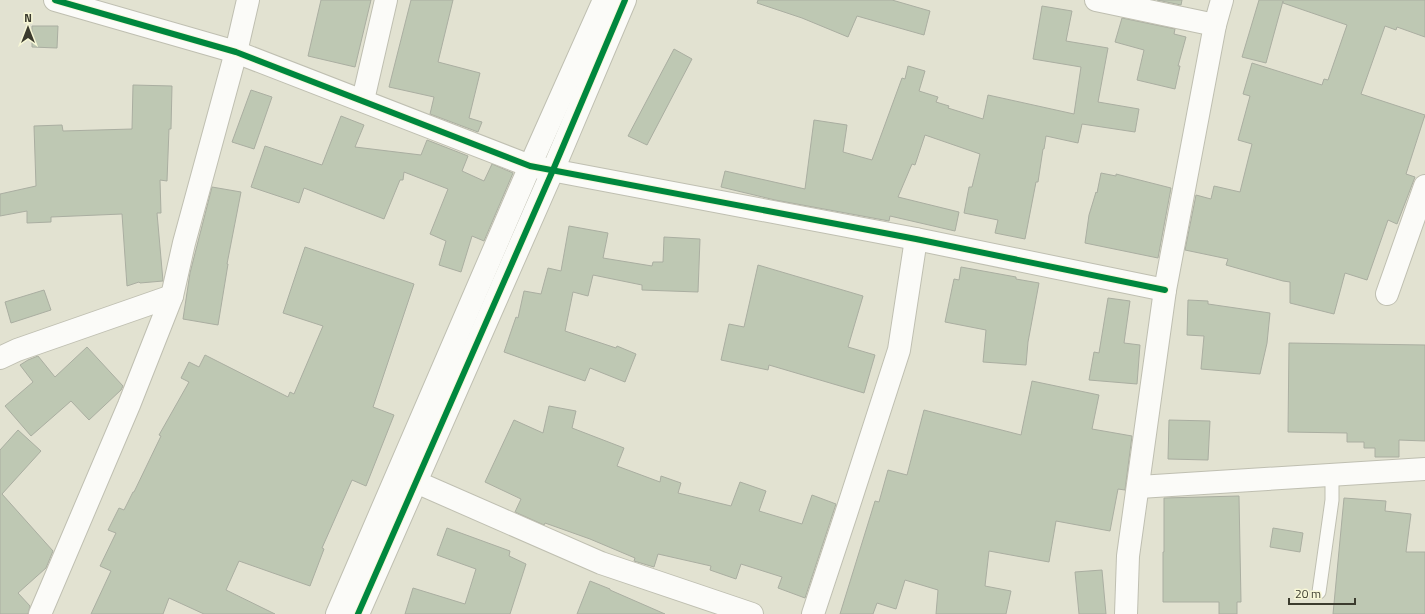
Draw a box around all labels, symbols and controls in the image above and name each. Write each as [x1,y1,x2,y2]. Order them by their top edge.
north arrow [8,8,48,48]
text: N [24,10,32,26]
scale bar [1289,580,1355,606]
text: 20 m [1295,584,1321,603]

